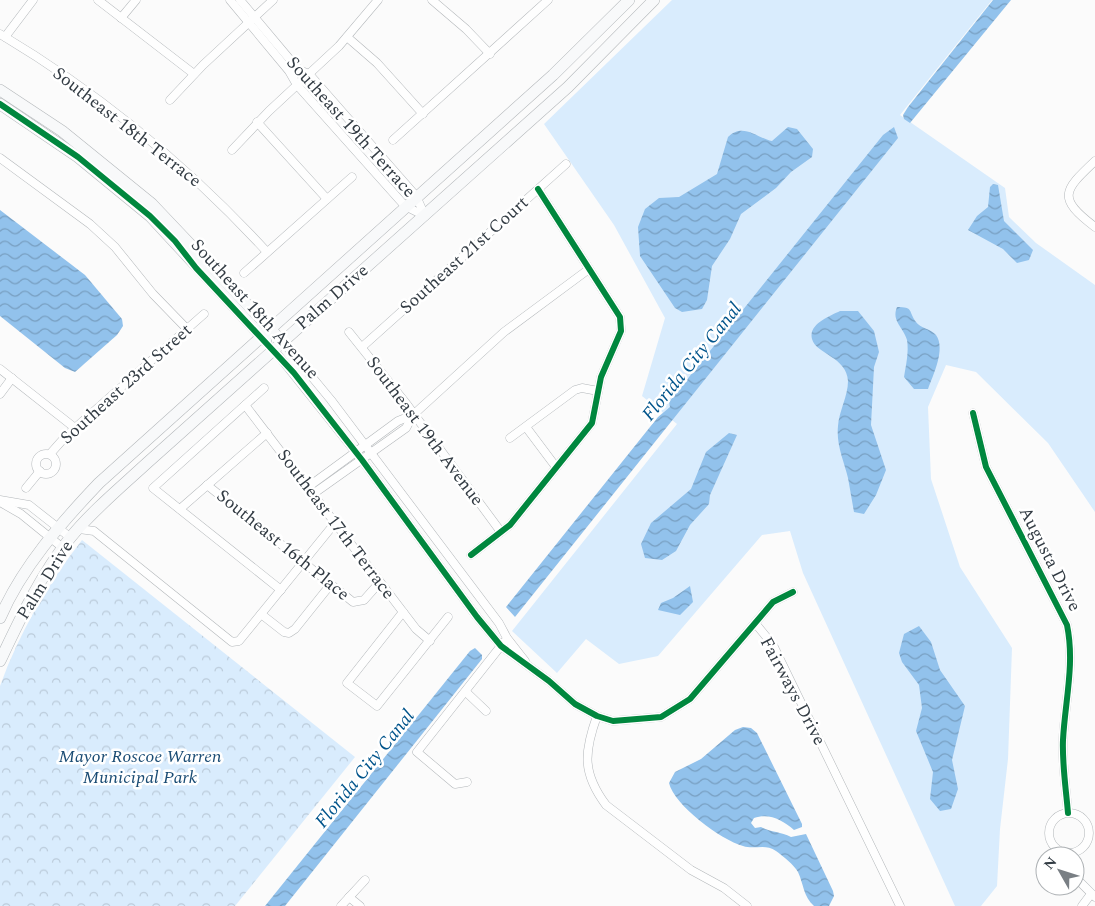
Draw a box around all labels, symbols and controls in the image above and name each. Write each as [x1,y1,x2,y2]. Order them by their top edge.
street label: Southeast 19th Terrace [280,50,422,204]
street label: Southeast 18th Terrace [47,60,207,194]
street label: Southeast 21st Court [393,190,535,320]
street label: Southeast 18th Avenue [184,233,326,385]
street label: Palm Drive [289,258,375,336]
water label: Florida City Canal [635,296,749,428]
street label: Southeast 23rd Street [54,317,198,451]
street label: Southeast 19th Avenue [360,350,490,512]
street label: Southeast 17th Terrace [270,443,402,605]
street label: Southeast 16th Place [210,483,356,607]
street label: Augusta Drive [1012,502,1088,616]
street label: Palm Drive [10,535,80,625]
street label: Fairways Drive [753,632,833,750]
water label: Florida City Canal [308,703,422,835]
park label: Mayor Roscoe Warren Municipal Park [59,743,222,791]
north arrow [1035,846,1085,896]
text: N [1039,852,1062,874]

